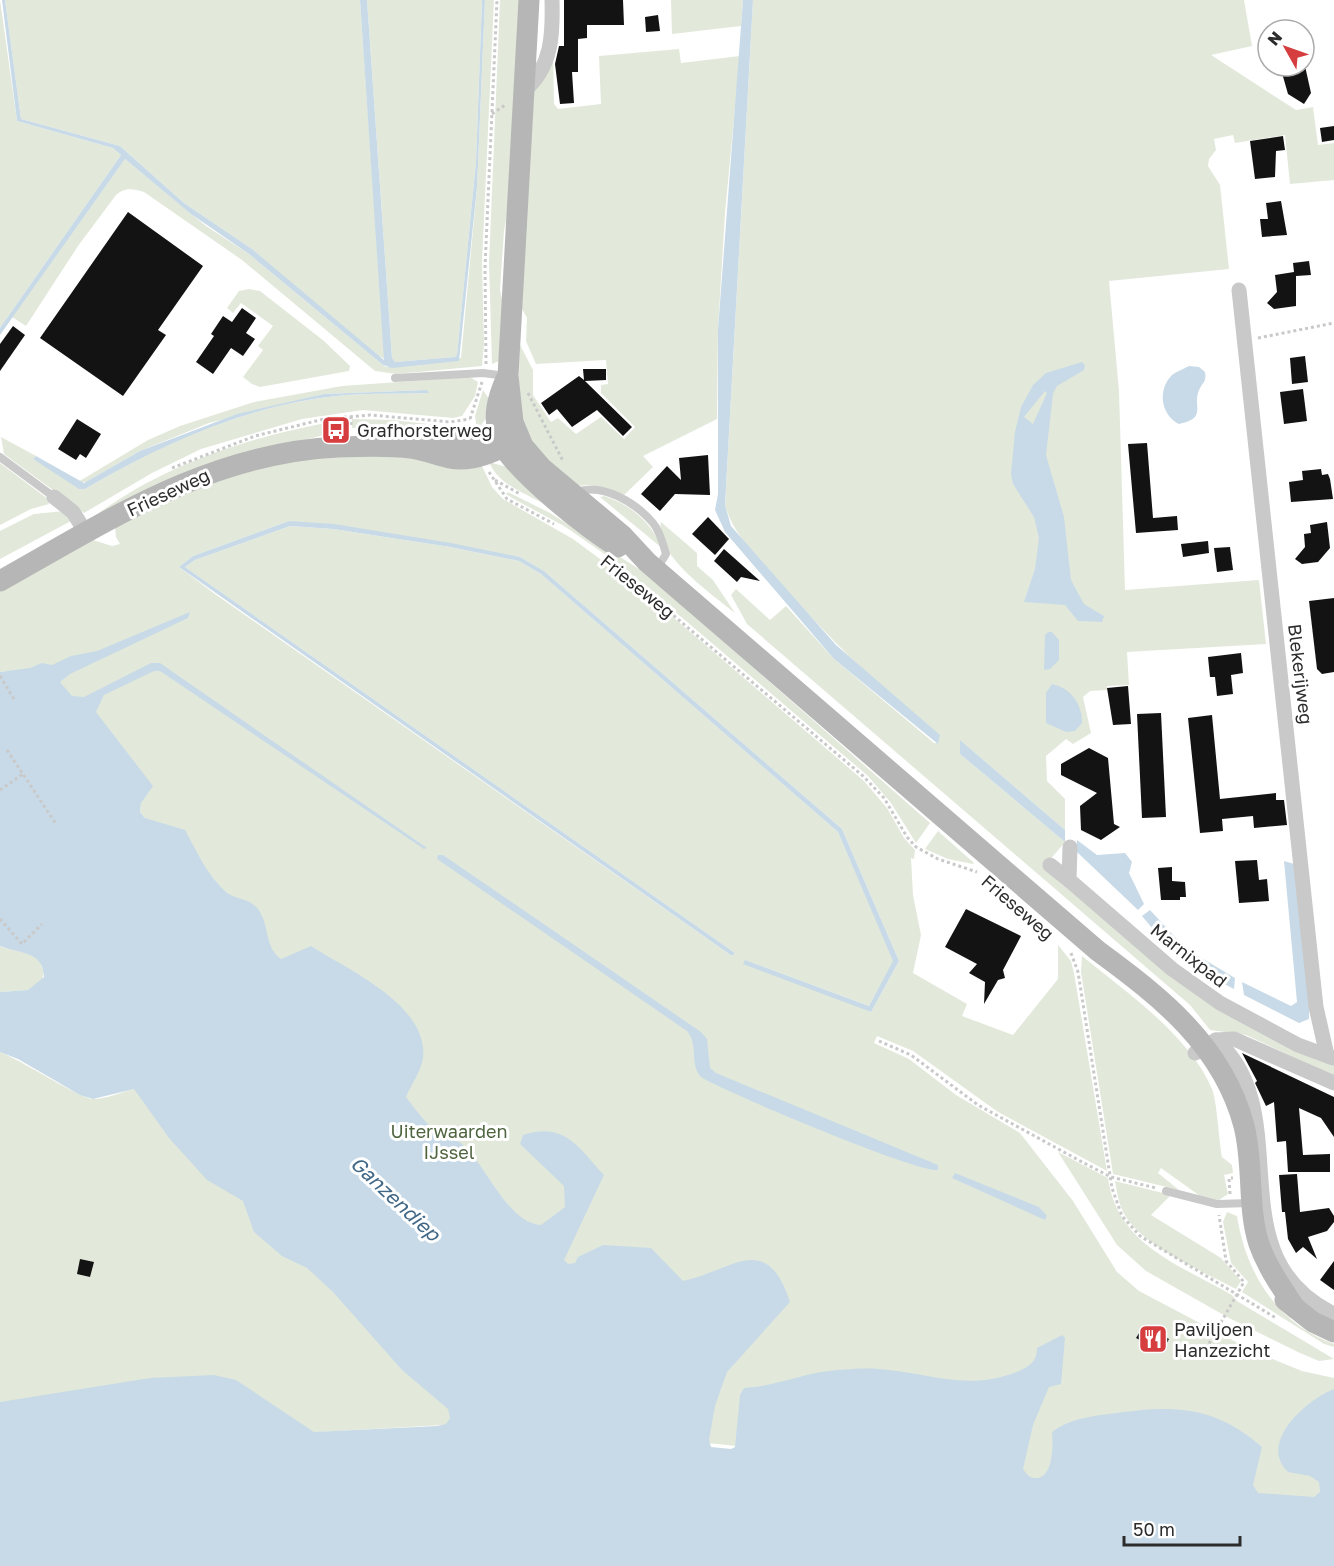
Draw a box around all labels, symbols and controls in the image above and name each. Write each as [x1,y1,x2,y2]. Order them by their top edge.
north arrow [1256,18,1316,78]
text: N [1263,27,1286,49]
bus stop icon: Grafhorsterweg [320,414,352,446]
place label: Grafhorsterweg [357,419,493,441]
street label: Frieseweg [123,463,213,521]
street label: Frieseweg [597,550,679,622]
street label: Blekerijweg [1284,623,1318,725]
street label: Frieseweg [977,870,1059,944]
street label: Marnixpad [1146,918,1232,992]
park label: Uiterwaarden IJssel [391,1120,507,1163]
water label: Ganzendiep [346,1151,447,1247]
place label: Paviljoen Hanzezicht [1174,1318,1270,1361]
restaurant icon: Paviljoen Hanzezicht [1137,1323,1169,1355]
scale bar [1124,1509,1240,1547]
text: 50 m [1133,1518,1175,1540]

